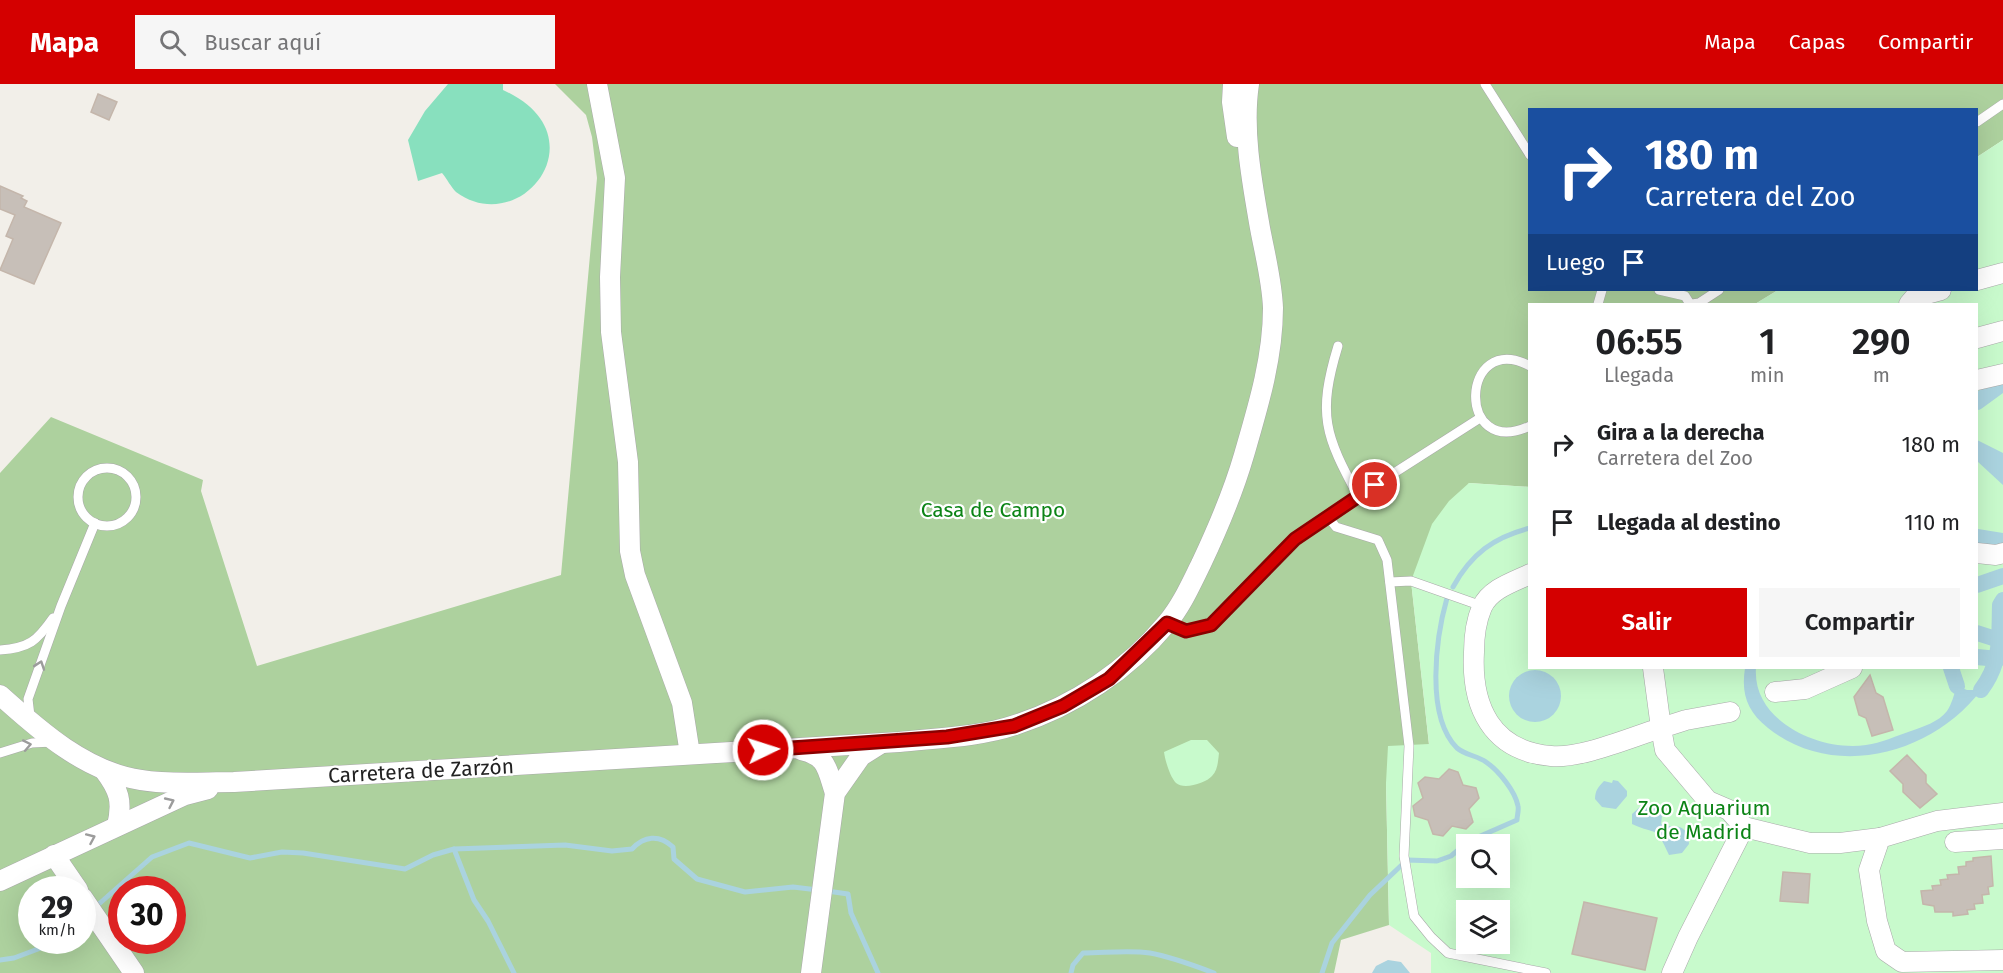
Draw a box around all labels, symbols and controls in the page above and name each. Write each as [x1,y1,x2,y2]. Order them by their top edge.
search box [135,15,555,69]
text: Mapa [30,26,99,59]
icon: search [156,26,189,59]
text: Buscar aquí [204,29,321,56]
text: Mapa [1704,29,1756,55]
text: Capas [1789,29,1845,55]
text: Compartir [1878,29,1973,55]
text: 180 m [1645,130,1759,180]
icon: right [1546,132,1624,210]
text: Carretera del Zoo [1645,181,1856,213]
icon: arrive [1617,246,1650,279]
text: Luego [1546,249,1605,276]
text: 06:55 [1595,320,1683,364]
text: 1 [1759,320,1776,364]
text: 290 [1852,320,1911,364]
text: Llegada [1604,363,1674,387]
text: min [1750,363,1785,387]
text: m [1873,363,1890,387]
text: Gira a la derecha [1597,419,1765,446]
icon: right [1546,428,1579,461]
text: 180 m [1901,431,1960,458]
text: Carretera del Zoo [1597,446,1753,470]
pin [1349,459,1400,510]
icon: arrive [1358,468,1391,501]
park label: Casa de Campo [921,497,1065,523]
icon: arrive [1546,506,1579,539]
text: Llegada al destino [1597,509,1781,536]
text: 110 m [1904,509,1960,536]
button: Salir [1546,588,1747,657]
button: Compartir [1759,588,1960,657]
one-way arrow [32,660,45,671]
position arrow [731,718,795,782]
one-way arrow [22,739,32,752]
street label: Carretera de Zarzón [327,753,515,789]
park label: Zoo Aquarium de Madrid [1637,795,1771,845]
one-way arrow [164,797,175,809]
one-way arrow [85,833,96,845]
map controls [1456,834,1510,954]
button: search [1456,834,1510,888]
speed limit sign: 30 [108,876,186,954]
text: 29 [41,890,73,926]
button: layers [1456,900,1510,954]
text: km/h [38,921,76,939]

